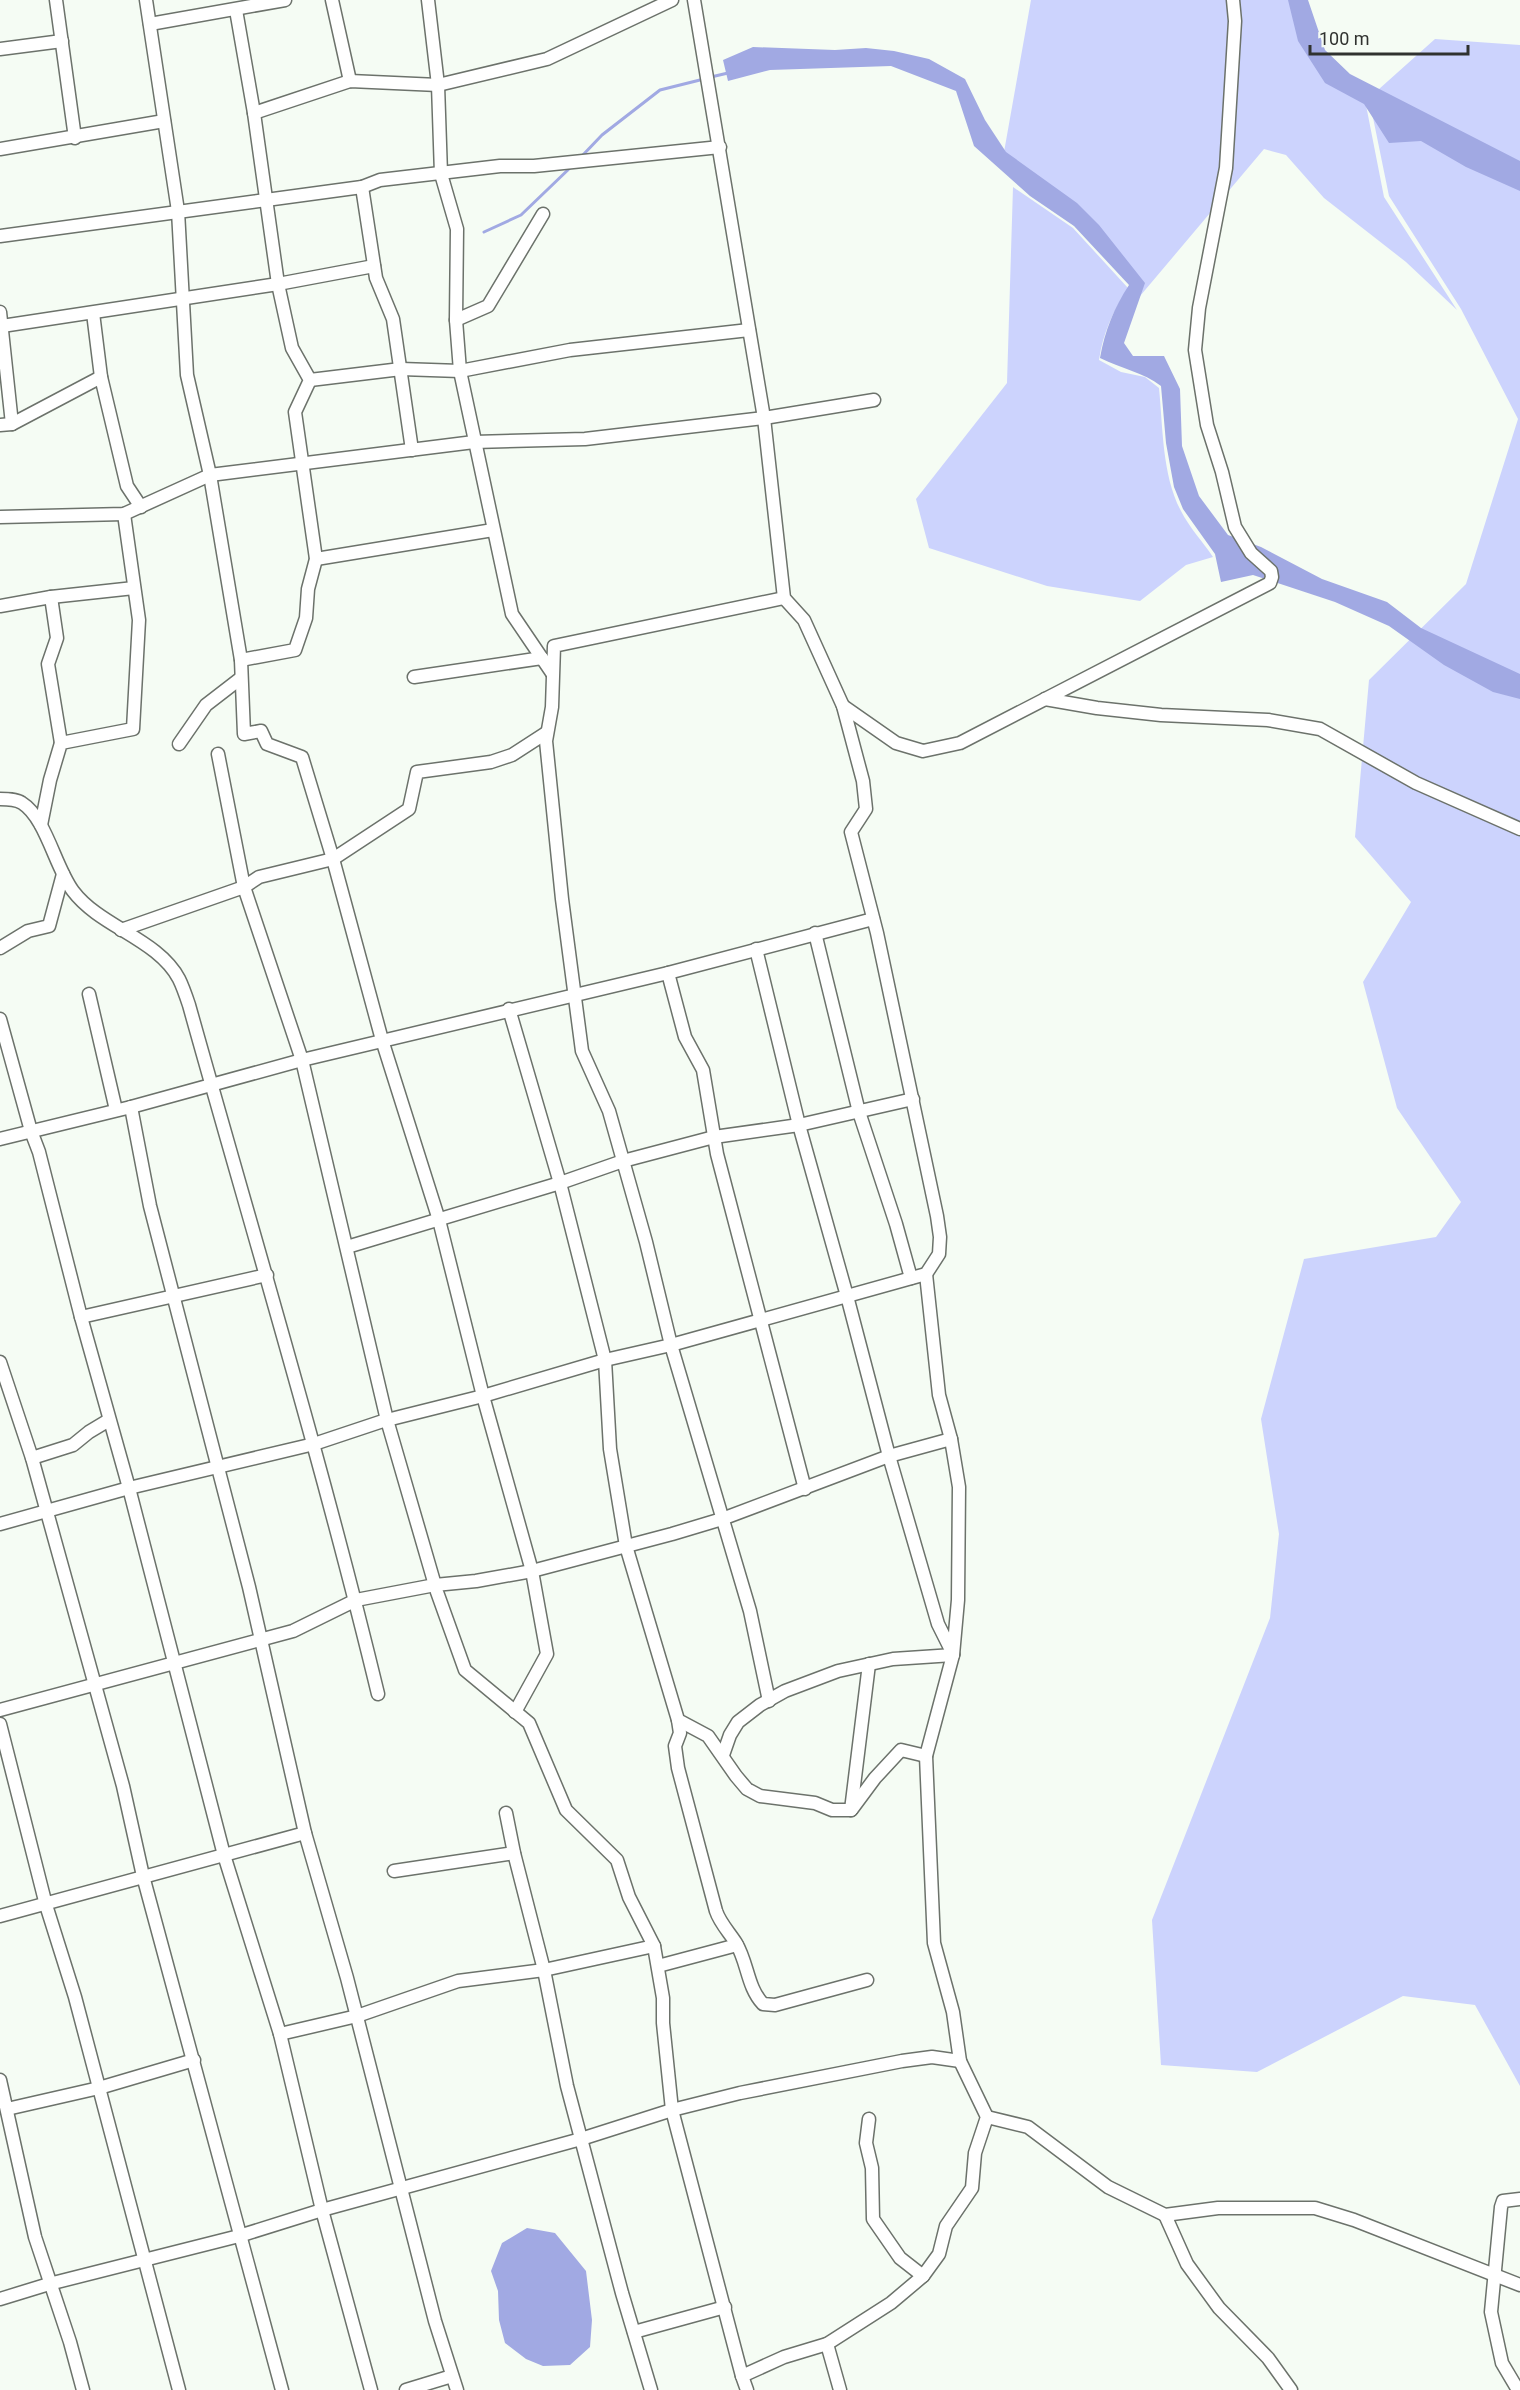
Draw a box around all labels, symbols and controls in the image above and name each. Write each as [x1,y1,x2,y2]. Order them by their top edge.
scale bar [1310,18,1468,56]
text: 100 m [1319,28,1370,49]

